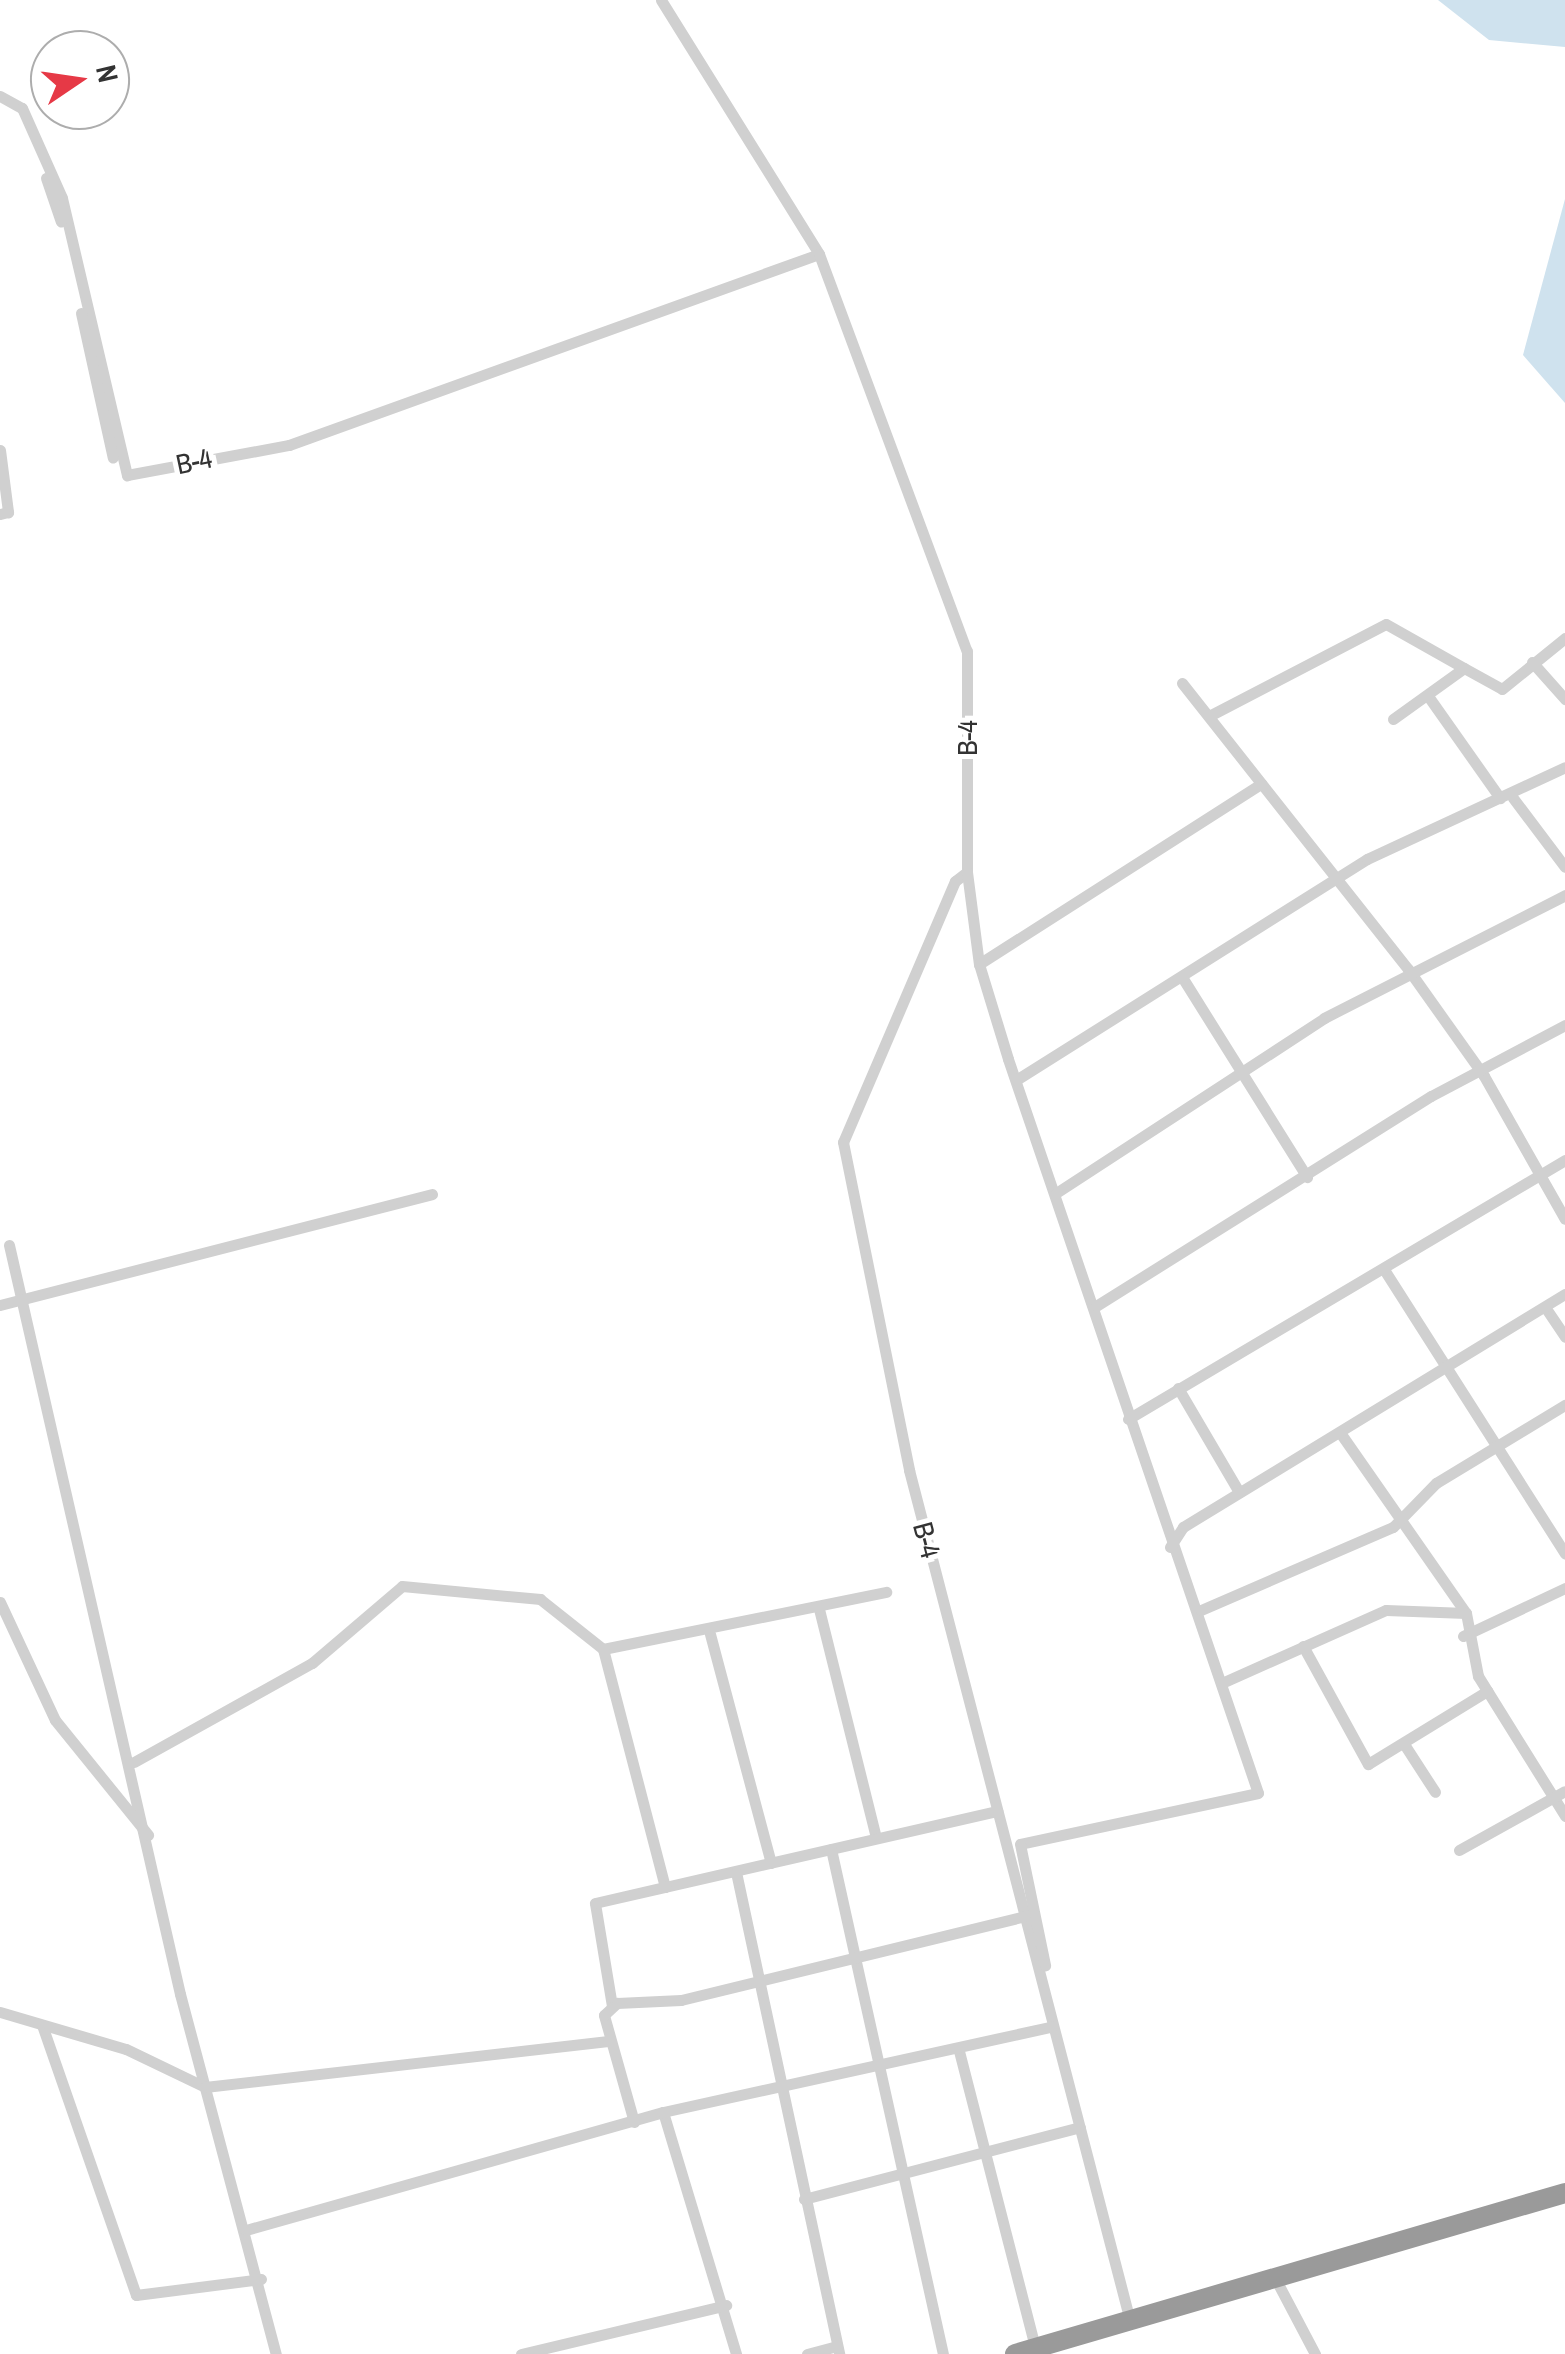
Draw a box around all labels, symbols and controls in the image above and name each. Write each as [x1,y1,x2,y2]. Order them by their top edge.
north arrow [30,30,130,130]
text: N [87,61,128,86]
street label: B-4 [173,441,215,481]
street label: B-4 [950,720,984,756]
street label: B-4 [906,1518,948,1562]

